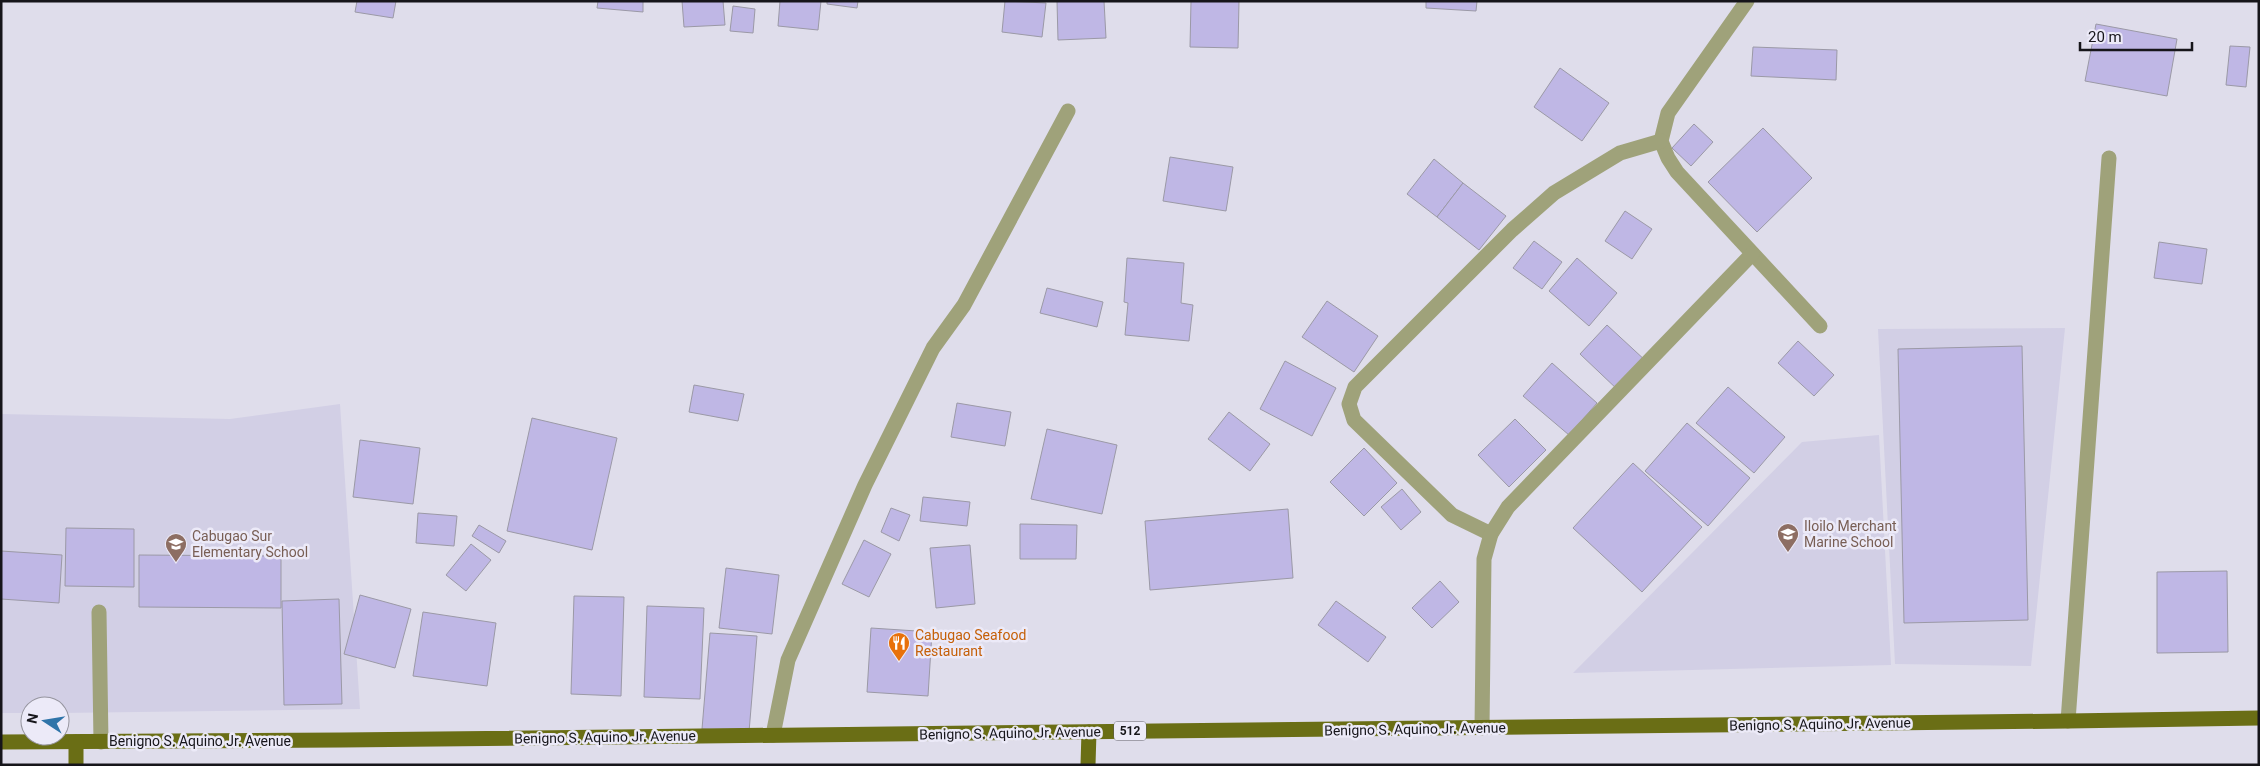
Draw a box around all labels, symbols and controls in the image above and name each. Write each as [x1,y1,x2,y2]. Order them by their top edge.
scale bar [2080,20,2192,52]
text: 20 m [2088,28,2122,46]
place label: Iloilo Merchant Marine School [1804,518,1897,550]
school or university icon: Iloilo Merchant Marine School [1776,522,1800,553]
place label: Cabugao Sur Elementary School [192,528,308,560]
school or university icon: Cabugao Sur Elementary School [164,532,188,563]
place label: Cabugao Seafood Restaurant [915,627,1026,659]
restaurant icon: Cabugao Seafood Restaurant [887,631,911,662]
north arrow [20,696,70,746]
text: N [23,712,41,725]
street label: Benigno S. Aquino Jr. Avenue [1729,714,1911,734]
street label: Benigno S. Aquino Jr. Avenue [1324,719,1506,739]
road number: 512 [1114,721,1146,740]
street label: Benigno S. Aquino Jr. Avenue [919,723,1101,743]
street label: Benigno S. Aquino Jr. Avenue [514,727,696,747]
street label: Benigno S. Aquino Jr. Avenue [109,733,291,749]

